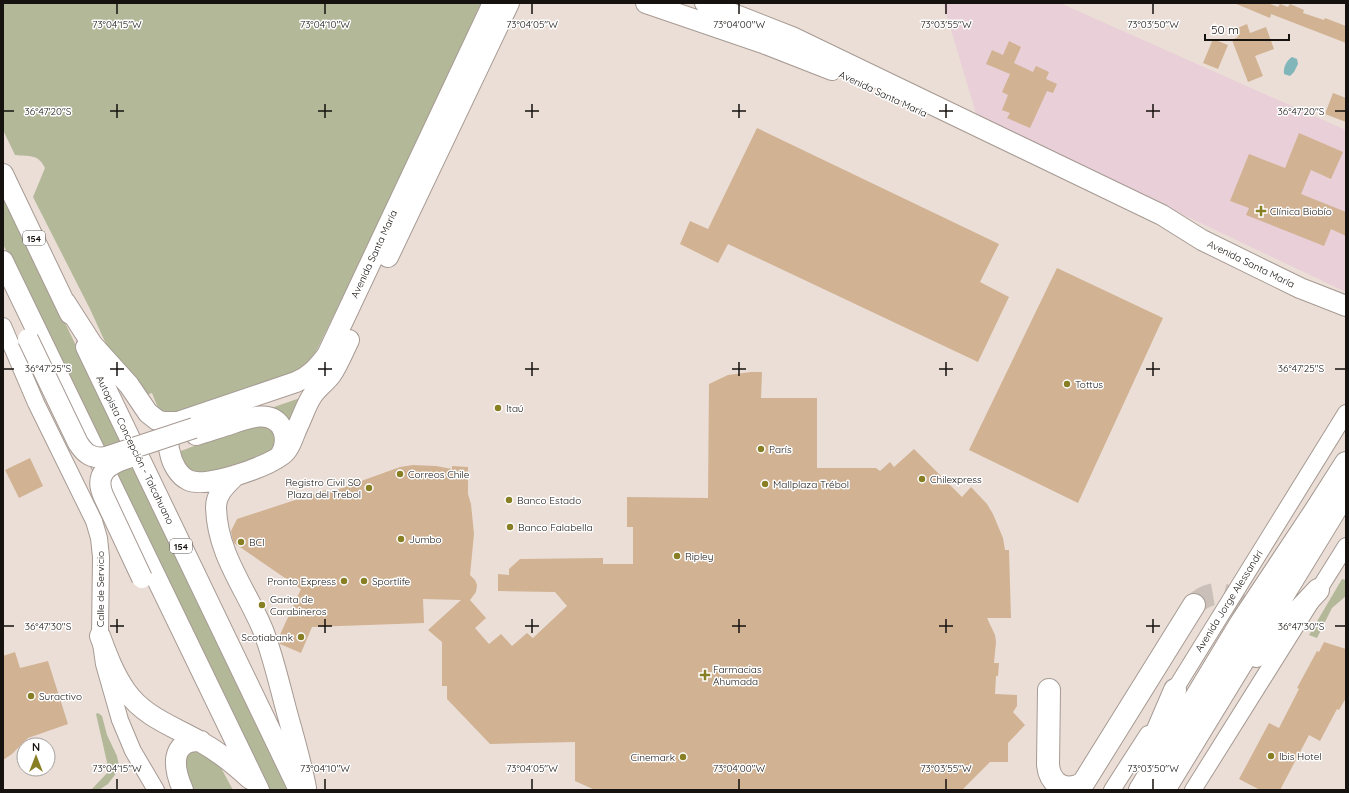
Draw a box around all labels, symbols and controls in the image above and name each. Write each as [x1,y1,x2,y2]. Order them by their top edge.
scale bar [1205,16,1289,42]
text: 73°04'15"W [92,18,142,31]
text: 73°04'10"W [300,18,350,31]
text: 73°04'05"W [506,18,558,31]
text: 73°04'00"W [713,18,765,31]
text: 73°03'55"W [920,18,972,31]
text: 73°03'50"W [1127,18,1179,31]
text: 50 m [1211,22,1239,37]
street label: Avenida Santa María [837,68,929,120]
text: 36°47'20"S [25,105,72,118]
text: 36°47'20"S [1278,105,1325,118]
marker: Clínica Biobío [1255,205,1267,217]
place label: Clínica Biobío [1270,205,1332,218]
street label: Avenida Santa María [348,208,400,300]
road number: 154 [23,231,45,245]
street label: Avenida Santa María [1205,237,1297,291]
text: 36°47'25"S [25,362,72,375]
text: 36°47'25"S [1278,362,1325,375]
street label: Autopista Concepción - Talcahuano [93,373,177,527]
place label: Tottus [1075,378,1103,391]
marker: Tottus [1062,379,1072,389]
place label: Itaú [506,402,524,415]
marker: Itaú [493,403,503,413]
place label: París [769,443,792,456]
marker: París [756,444,766,454]
place label: Correos Chile [408,468,470,481]
marker: Correos Chile [395,469,405,479]
place label: Chilexpress [930,473,982,486]
marker: Chilexpress [917,474,927,484]
place label: Registro Civil SO Plaza del Trebol [285,476,361,501]
place label: Mallplaza Trébol [773,478,849,491]
marker: Mallplaza Trébol [760,479,770,489]
marker: Registro Civil SO Plaza del Trebol [364,483,374,493]
place label: Banco Estado [517,494,581,507]
marker: Banco Estado [504,495,514,505]
place label: Banco Falabella [518,521,593,534]
marker: Banco Falabella [505,522,515,532]
place label: Jumbo [409,533,442,546]
marker: Jumbo [396,534,406,544]
place label: BCI [249,536,265,549]
marker: BCI [236,537,246,547]
road number: 154 [170,539,192,553]
street label: Avenida Jorge Alessandri [1192,548,1266,654]
place label: Ripley [685,550,713,563]
street label: Calle de Servicio [94,551,107,627]
marker: Ripley [672,551,682,561]
place label: Pronto Express [267,575,336,588]
place label: Sportlife [372,575,411,588]
marker: Pronto Express [339,576,349,586]
marker: Sportlife [359,576,369,586]
place label: Garita de Carabineros [270,593,327,618]
marker: Garita de Carabineros [257,600,267,610]
text: 36°47'30"S [25,620,72,633]
text: 36°47'30"S [1278,620,1325,633]
place label: Scotiabank [241,631,293,644]
marker: Scotiabank [296,632,306,642]
place label: Farmacias Ahumada [713,663,762,688]
marker: Farmacias Ahumada [700,670,710,680]
place label: Suractivo [39,690,82,703]
marker: Suractivo [26,691,36,701]
north arrow [16,737,56,777]
text: N [32,740,40,754]
place label: Ibis Hotel [1279,750,1322,763]
place label: Cinemark [631,751,675,764]
marker: Ibis Hotel [1266,751,1276,761]
marker: Cinemark [678,752,688,762]
text: 73°04'15"W [92,762,142,775]
text: 73°04'10"W [300,762,350,775]
text: 73°04'05"W [506,762,558,775]
text: 73°04'00"W [713,762,765,775]
text: 73°03'55"W [920,762,972,775]
text: 73°03'50"W [1127,762,1179,775]

